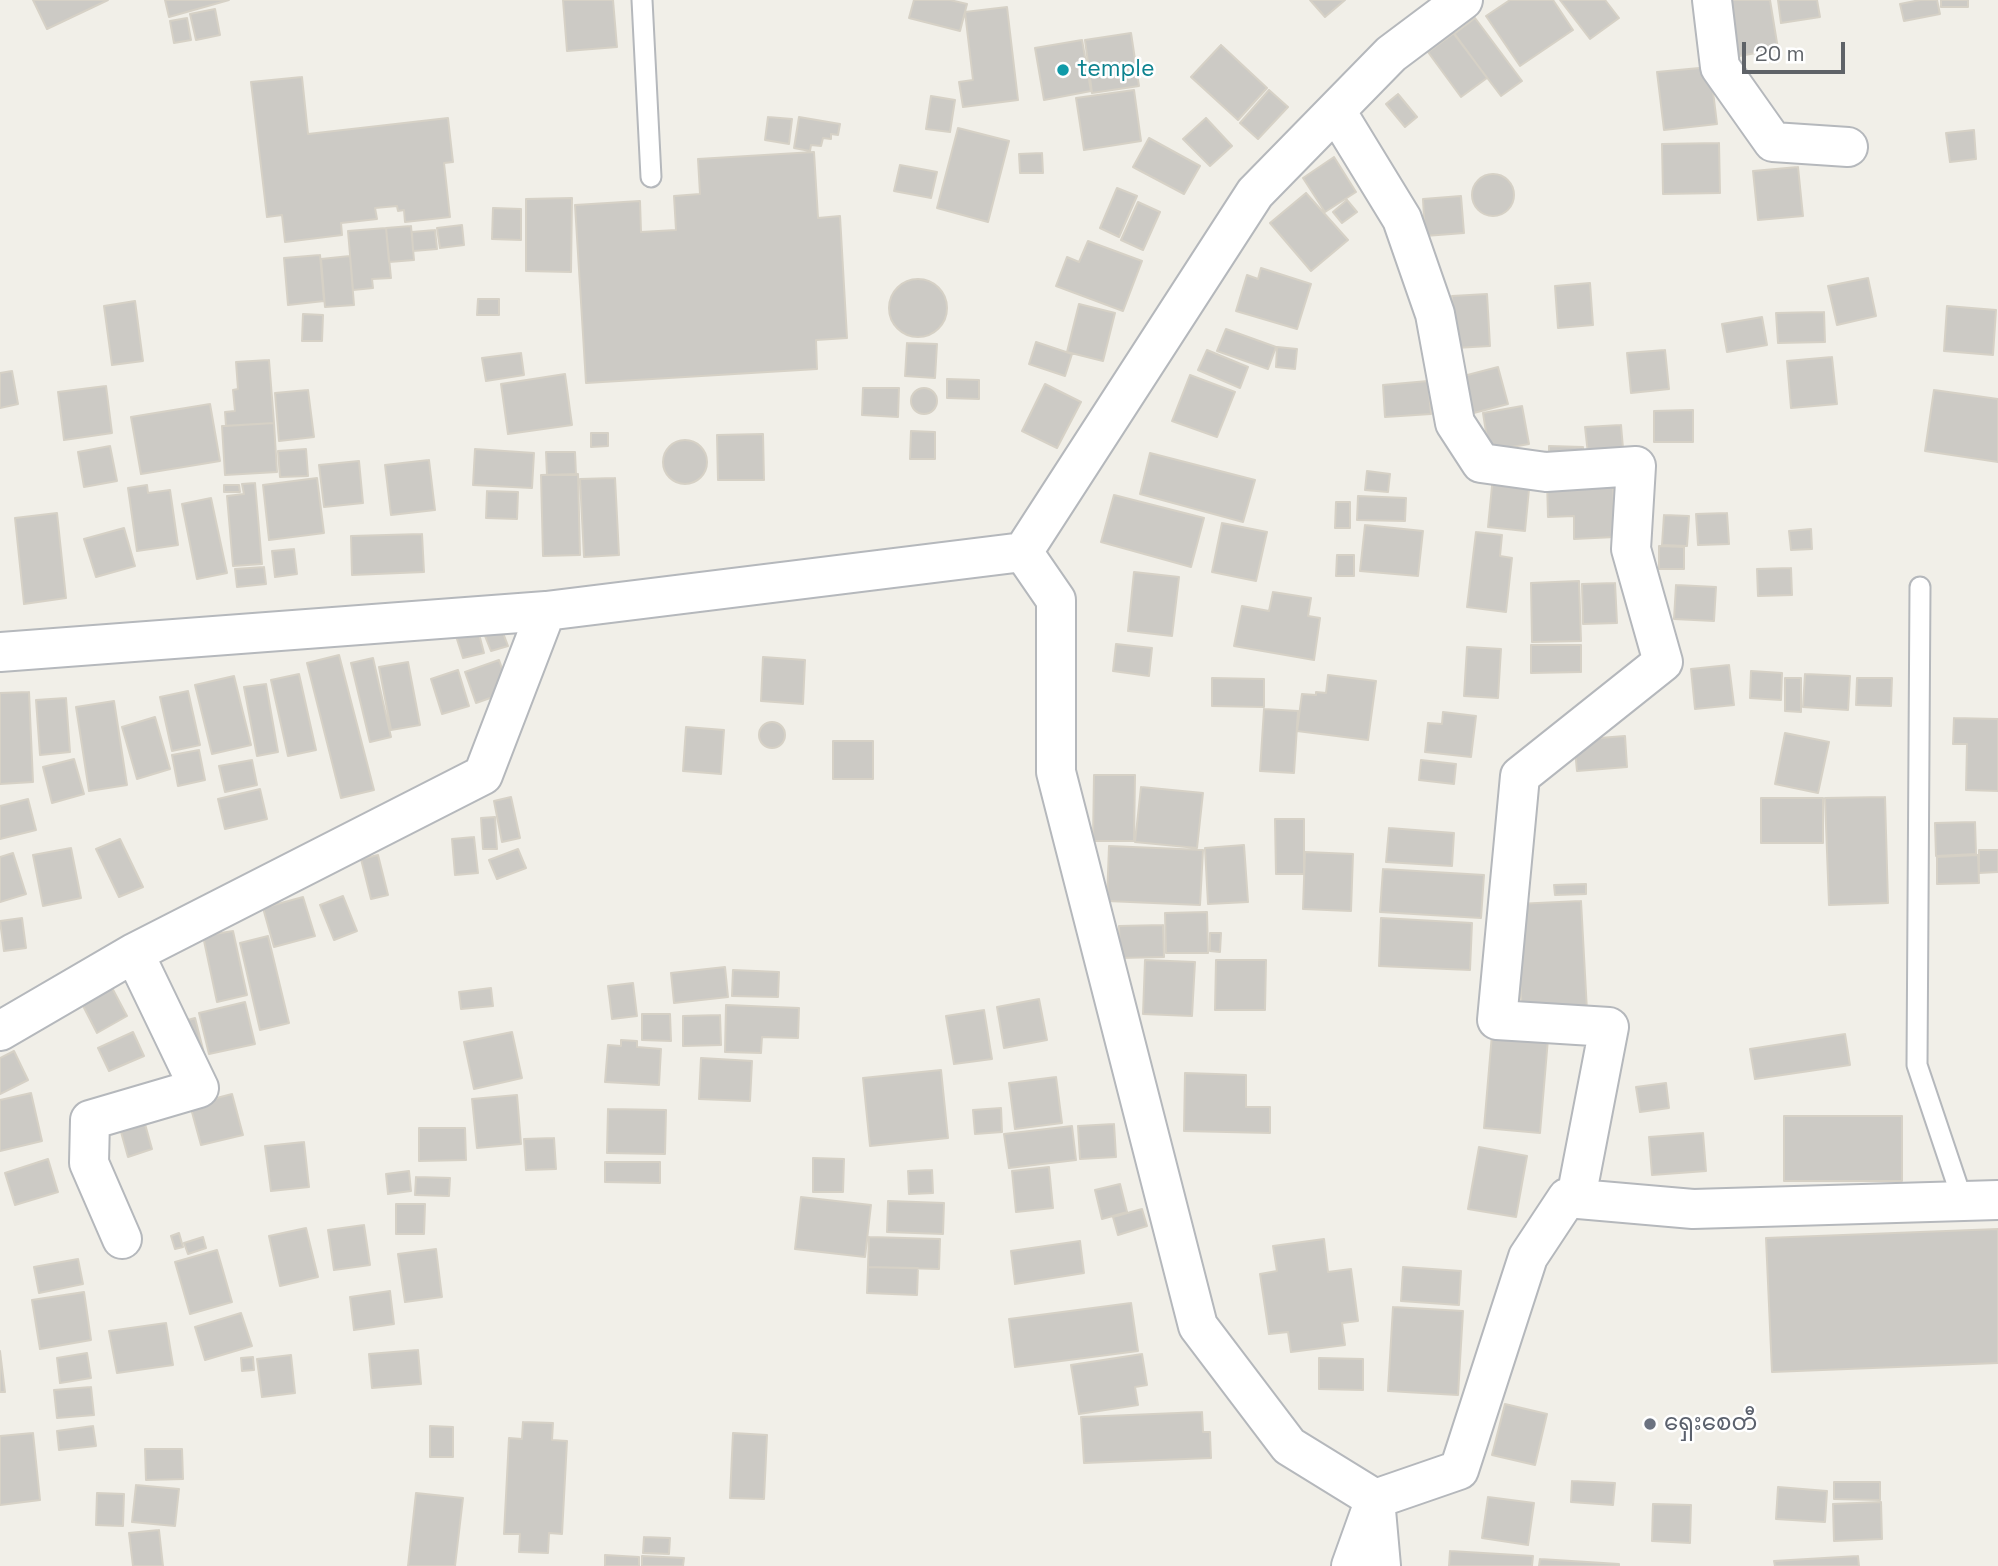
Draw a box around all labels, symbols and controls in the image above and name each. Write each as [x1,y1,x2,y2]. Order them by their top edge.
scale bar [1746,28,1849,72]
text: 20 m [1755,40,1805,67]
place label: temple [1077,56,1155,84]
marker: temple [1055,62,1071,78]
place label: ရှေးစေတီ [1664,1410,1757,1438]
marker: ရှေးစေတီ [1642,1416,1658,1432]

